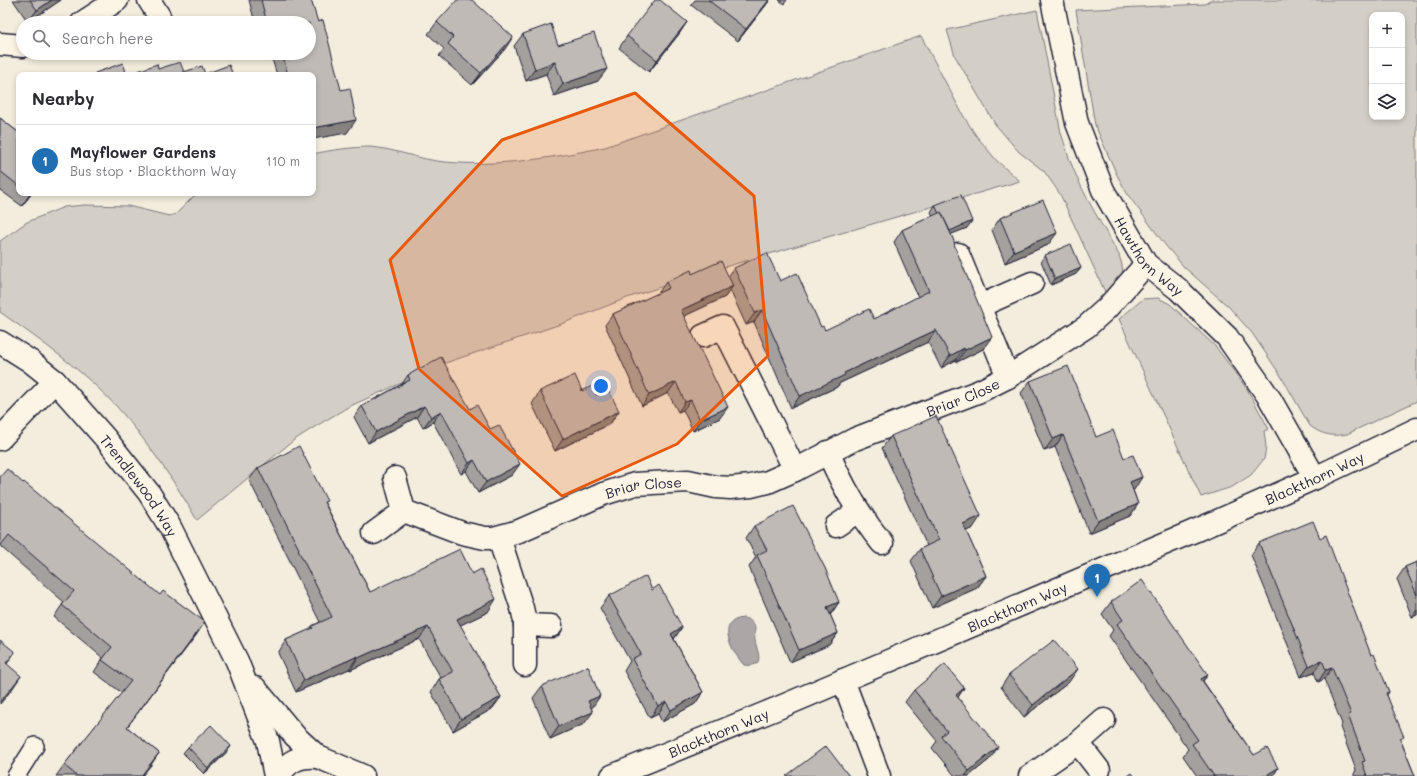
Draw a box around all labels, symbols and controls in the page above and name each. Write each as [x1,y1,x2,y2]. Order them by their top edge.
map controls [1369,12,1405,120]
button: + [1369,12,1405,48]
search box [16,16,316,60]
icon: search [30,27,52,49]
text: Search here [62,28,153,48]
button: − [1369,48,1405,84]
button: layers [1369,84,1405,120]
text: Nearby [32,87,94,109]
text: Mayflower Gardens [70,142,216,162]
text: 1 [42,152,48,169]
text: 110 m [266,152,300,169]
text: Bus stop · Blackthorn Way [70,162,236,179]
street label: Hawthorn Way [1111,213,1188,299]
street label: Briar Close [923,373,1003,420]
your location [591,376,611,396]
street label: Trendlewood Way [96,430,183,539]
street label: Blackthorn Way [1262,447,1367,508]
street label: Briar Close [603,472,682,502]
pin: 1 [1084,564,1110,597]
street label: Blackthorn Way [964,577,1070,636]
street label: Blackthorn Way [665,703,771,761]

